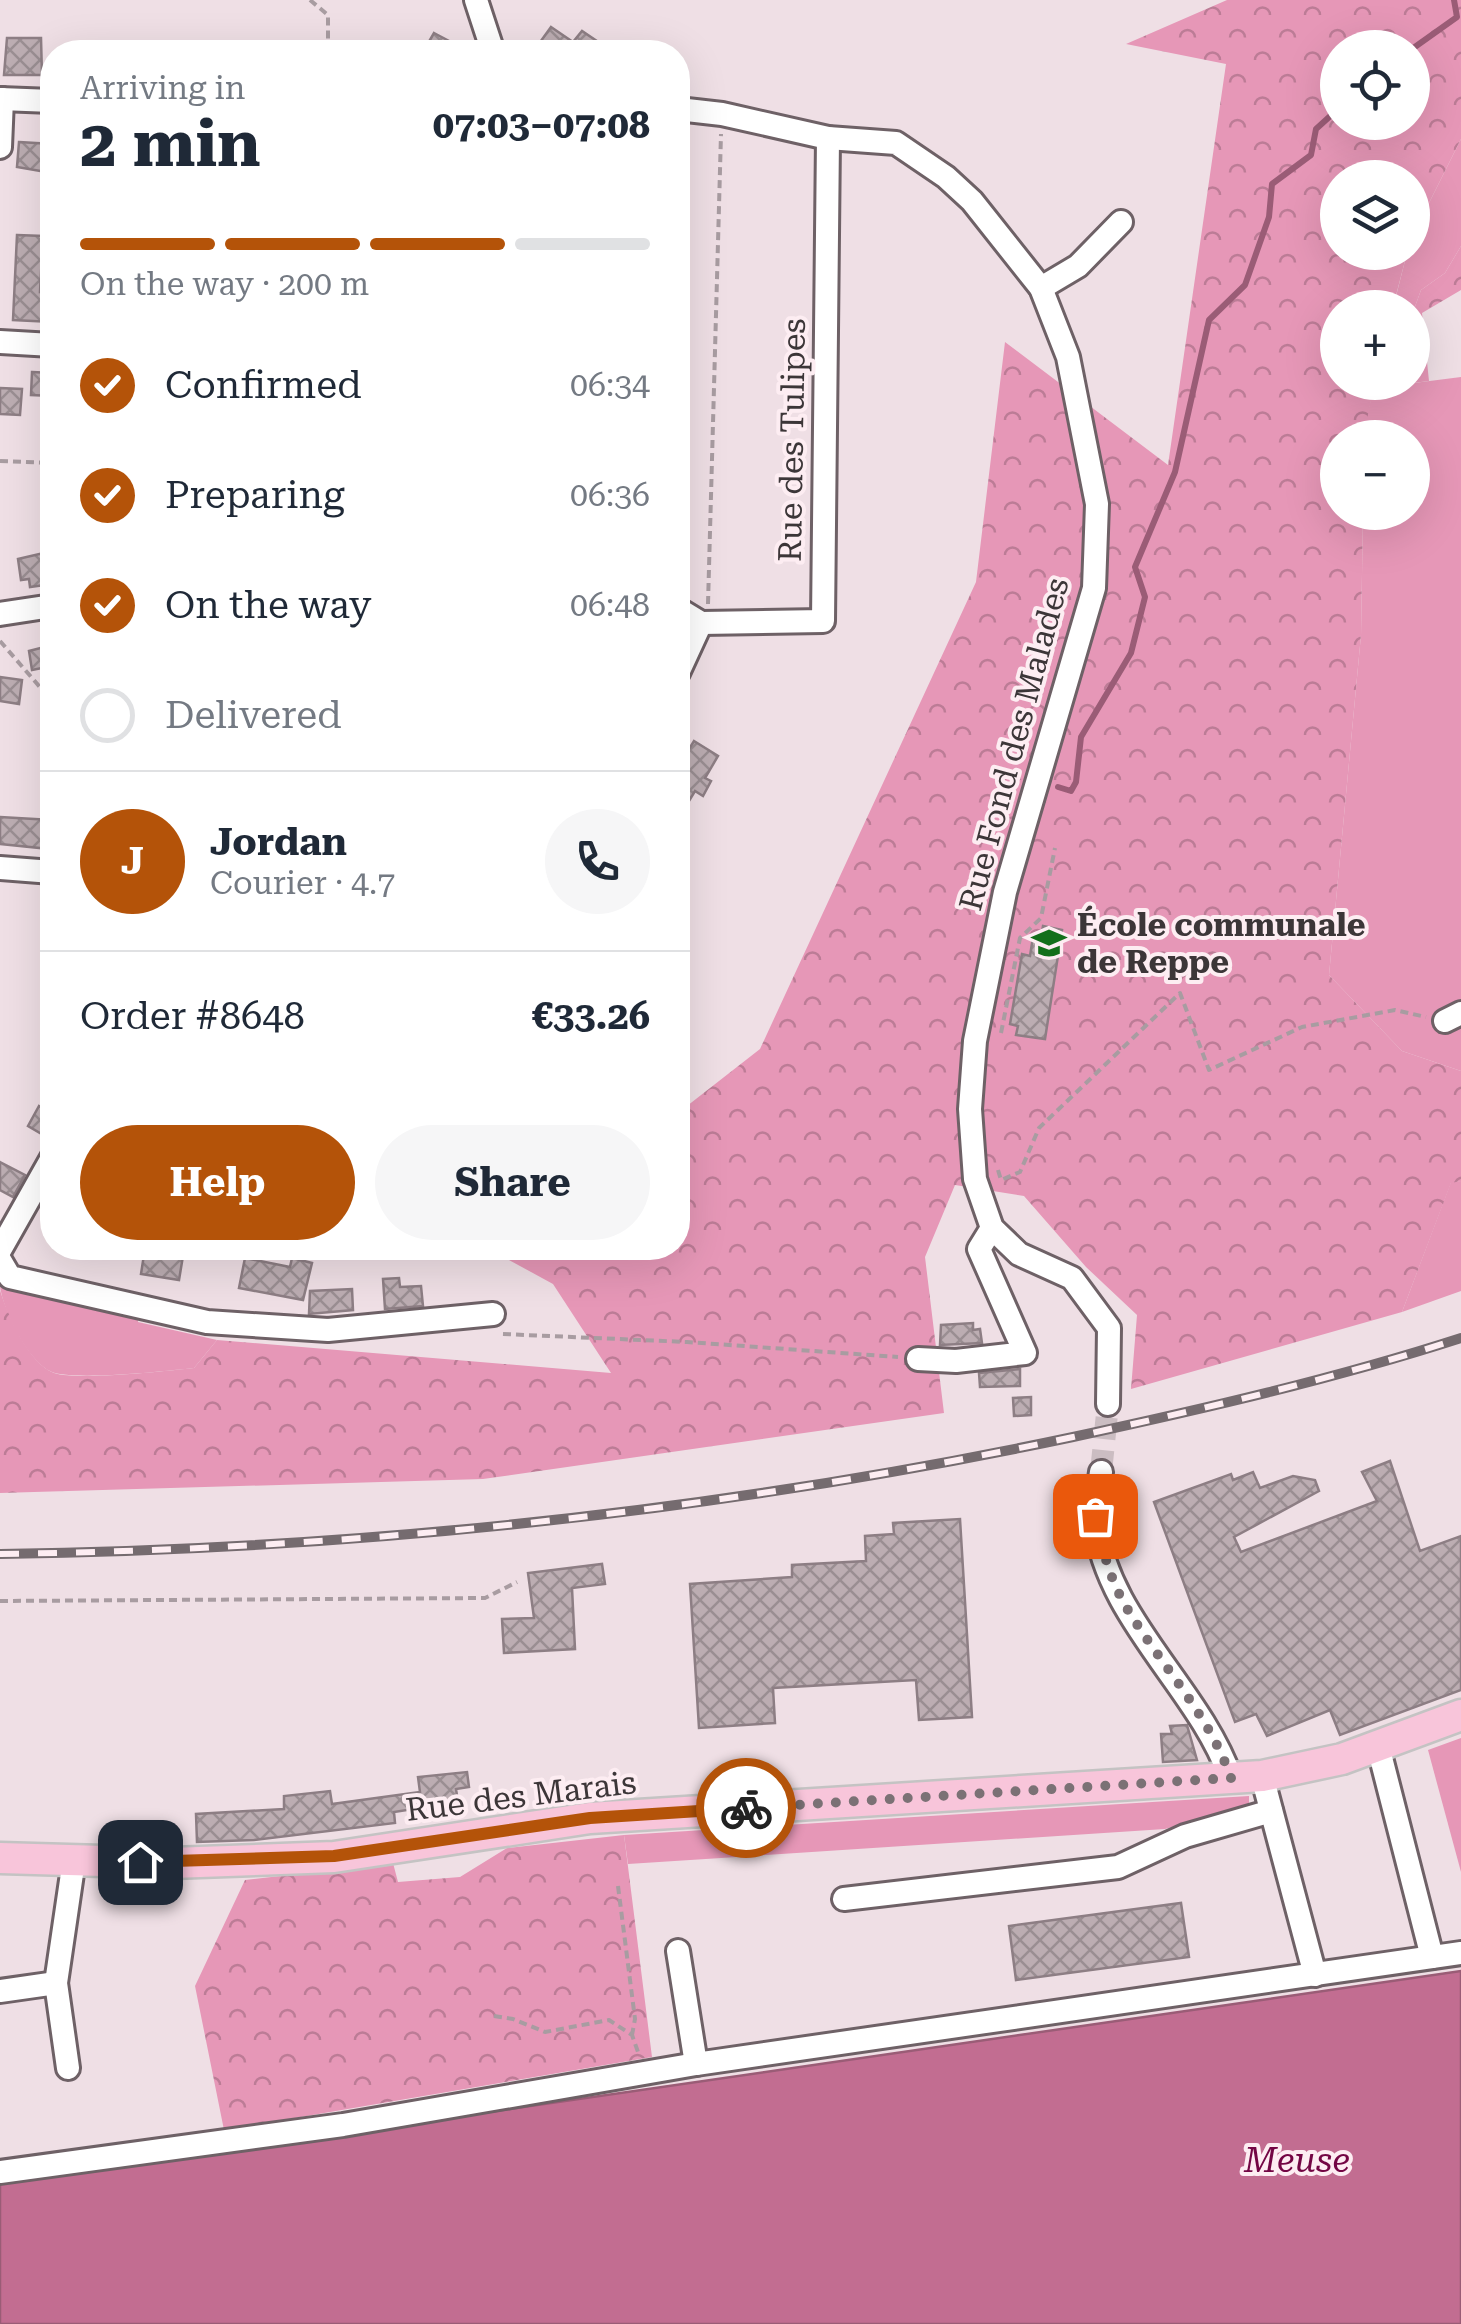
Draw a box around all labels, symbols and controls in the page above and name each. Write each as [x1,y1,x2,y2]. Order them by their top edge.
map controls [1320,30,1430,530]
button: locate [1320,30,1430,140]
text: Arriving in [80,69,245,107]
text: 07:03–07:08 [433,103,650,147]
text: 2 min [80,106,261,182]
button: layers [1320,160,1430,270]
text: On the way · 200 m [80,265,369,303]
button: + [1320,290,1430,400]
street label: Rue des Tulipes [771,318,813,562]
icon: check [80,358,135,413]
text: Confirmed [165,363,362,407]
text: 06:34 [570,366,650,404]
button: − [1320,420,1430,530]
icon: check [80,468,135,523]
text: Preparing [165,473,345,517]
text: 06:36 [570,476,650,514]
street label: Rue Fond des Malades [951,573,1077,915]
icon: check [80,578,135,633]
text: On the way [165,583,371,627]
text: 06:48 [570,586,650,624]
text: Delivered [165,693,342,737]
button: phone [545,809,650,914]
text: Jordan [210,820,347,864]
text: J [121,839,144,883]
text: Courier · 4.7 [210,864,395,902]
place label: École communale de Reppe [1077,905,1366,981]
school or university icon: École communale de Reppe [1030,924,1068,962]
text: Order #8648 [80,994,305,1038]
text: €33.26 [532,994,650,1038]
button: Help [80,1125,355,1240]
button: Share [375,1125,650,1240]
pin [1053,1474,1138,1559]
icon: bag [1068,1489,1123,1544]
courier [696,1758,796,1858]
street label: Rue des Marais [404,1763,638,1829]
icon: bike [719,1781,774,1836]
pin [98,1820,183,1905]
icon: home [113,1835,168,1890]
water label: Meuse [1243,2140,1350,2181]

